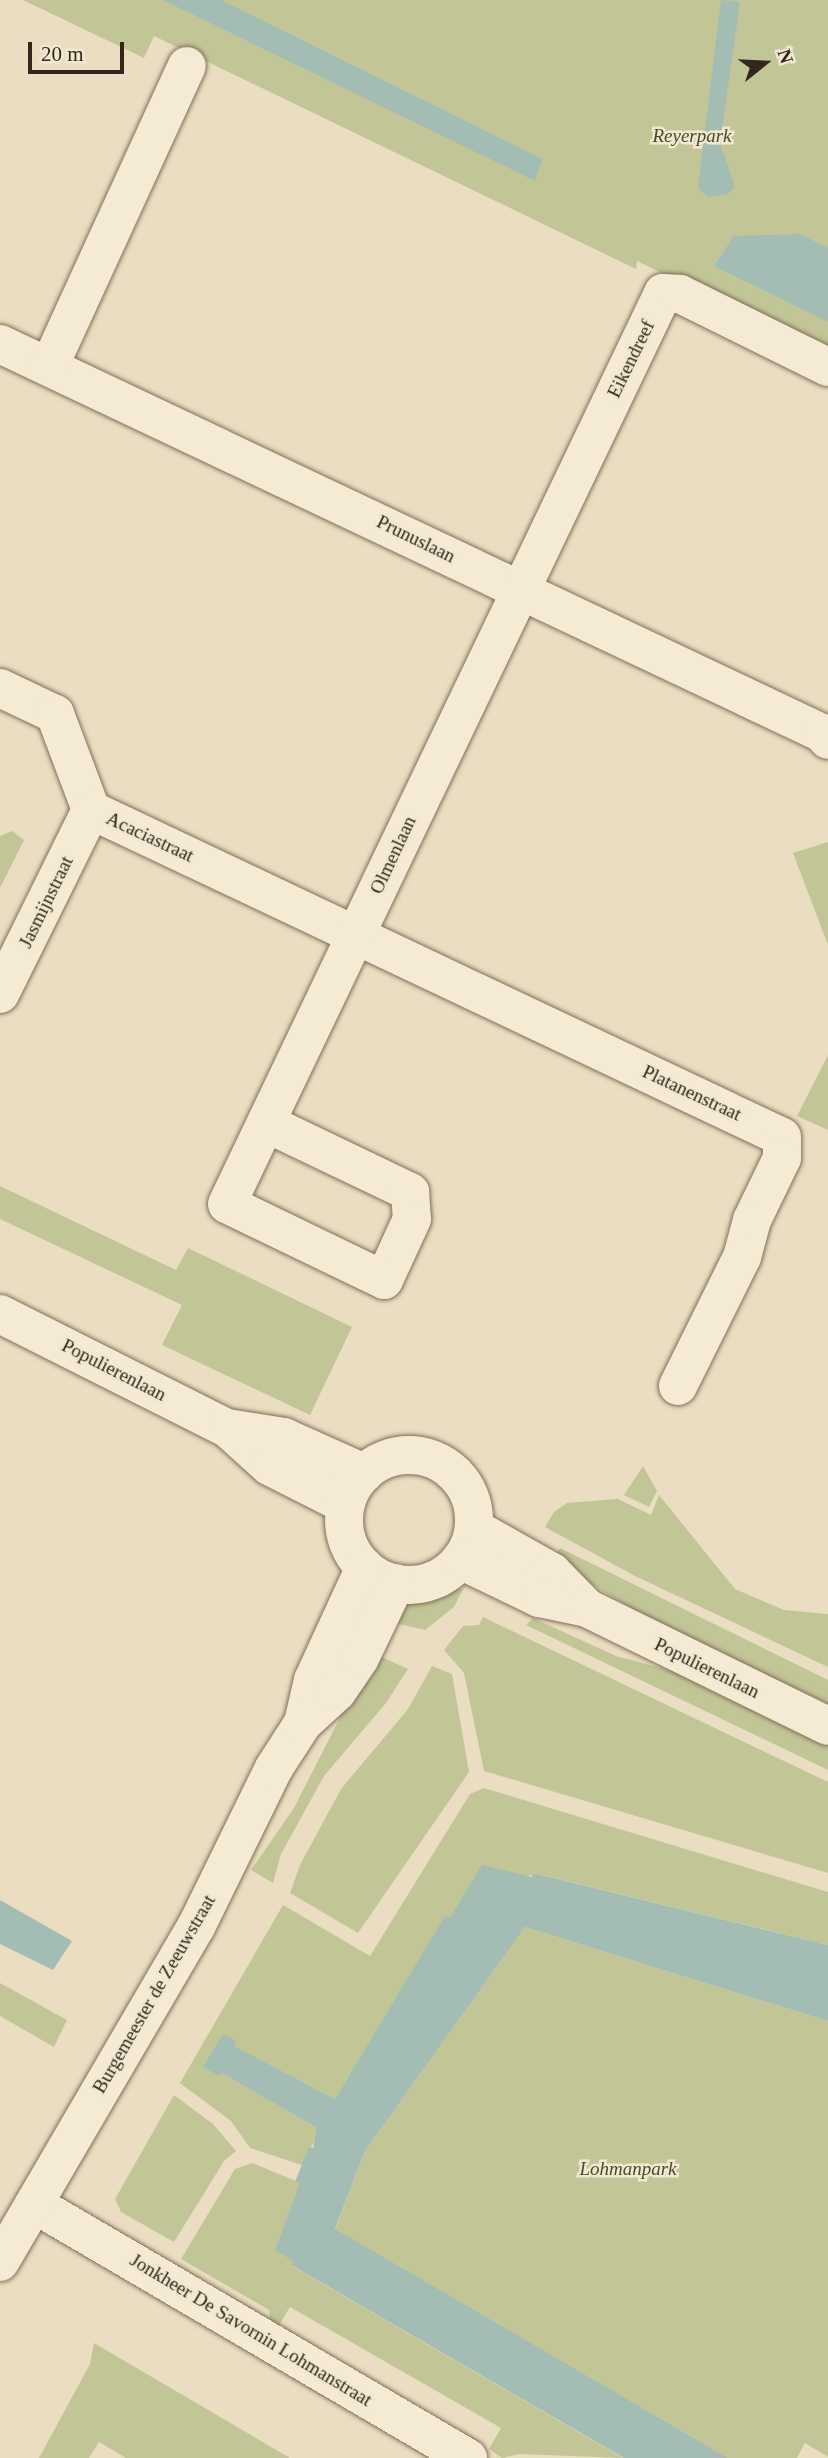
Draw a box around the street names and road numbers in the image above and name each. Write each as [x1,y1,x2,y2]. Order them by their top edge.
street label: Eikendreef [602,317,660,401]
street label: Prunuslaan [373,510,459,568]
street label: Acaciastraat [103,807,197,867]
street label: Olmenlaan [365,812,421,898]
street label: Jasmijnstraat [14,852,78,952]
street label: Platanenstraat [639,1060,745,1126]
street label: Populierenlaan [58,1334,170,1406]
street label: Populierenlaan [651,1633,763,1703]
street label: Burgemeester de Zeeuwstraat [88,1891,220,2097]
street label: Jonkheer De Savornin Lohmanstraat [126,2249,376,2411]

